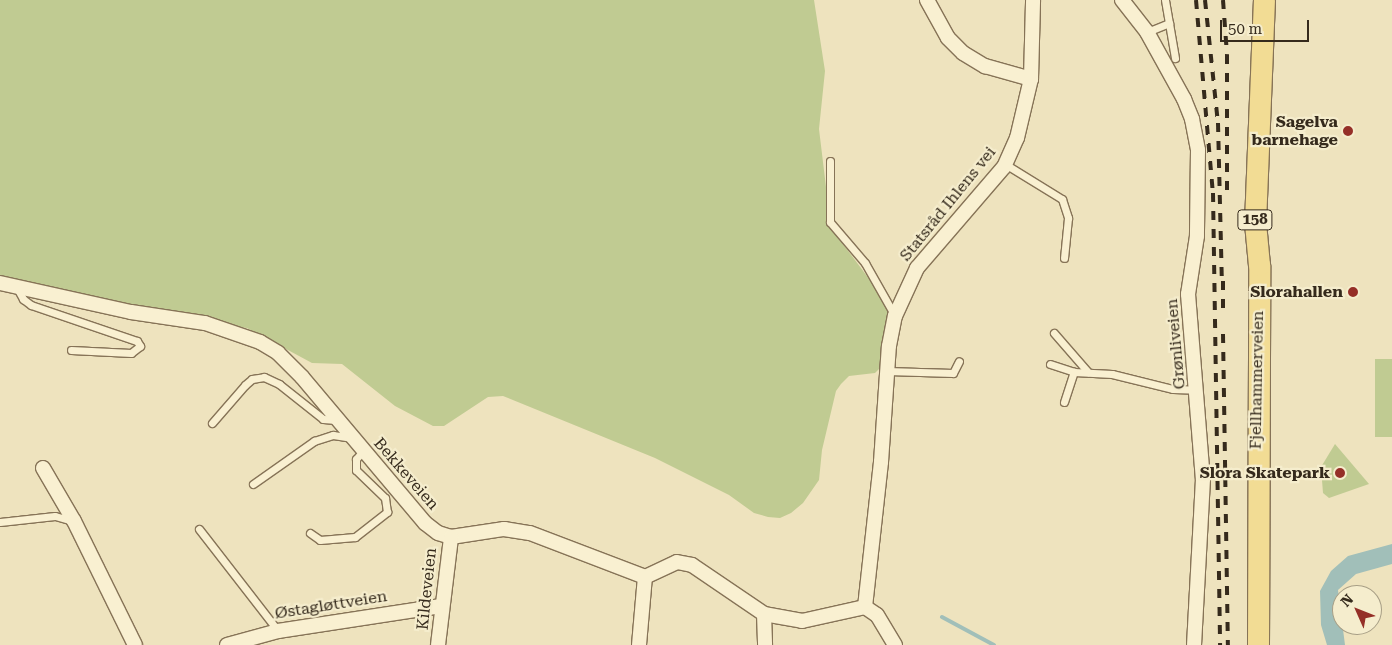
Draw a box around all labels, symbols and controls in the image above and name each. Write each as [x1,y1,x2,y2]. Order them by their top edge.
scale bar [1222,10,1311,42]
text: 50 m [1228,20,1262,38]
place label: Sagelva barnehage [1252,112,1338,150]
marker: Sagelva barnehage [1342,125,1354,137]
street label: Statsråd Ihlens vei [896,143,1000,265]
road number: 158 [1236,208,1274,232]
place label: Slorahallen [1250,282,1343,302]
marker: Slorahallen [1347,286,1359,298]
street label: Grønliveien [1162,298,1190,390]
street label: Fjellhammerveien [1246,310,1268,450]
street label: Bekkeveien [369,434,443,514]
place label: Slora Skatepark [1200,463,1330,483]
marker: Slora Skatepark [1334,467,1346,479]
street label: Kildeveien [413,547,441,631]
north arrow [1332,585,1382,635]
street label: Østagløttveien [274,587,388,623]
text: N [1337,591,1356,610]

